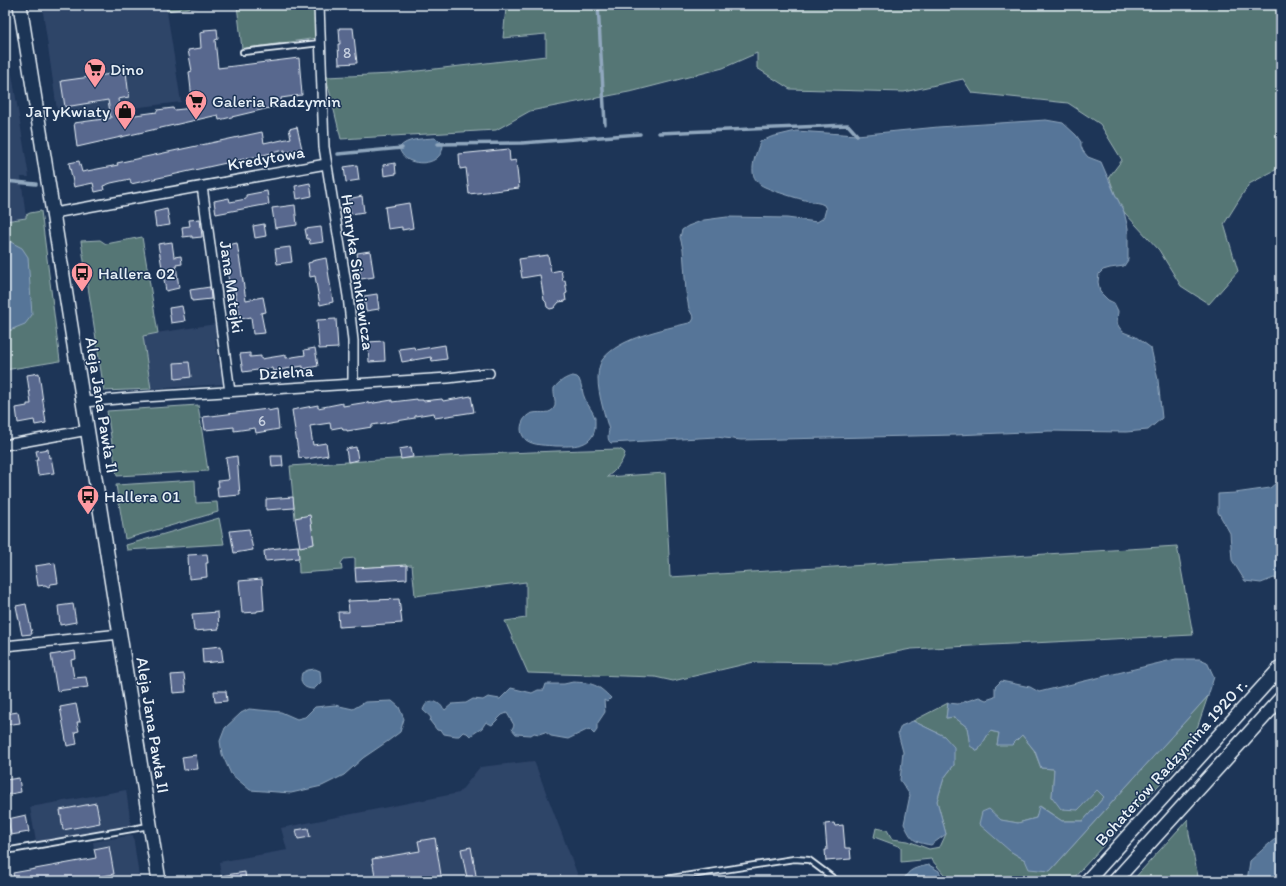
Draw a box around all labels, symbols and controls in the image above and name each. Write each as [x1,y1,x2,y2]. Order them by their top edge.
house number: 8 [343,44,351,62]
supermarket icon: Dino [82,56,108,89]
place label: Dino [110,59,144,79]
supermarket icon: Galeria Radzymin [183,88,209,121]
place label: Galeria Radzymin [212,91,341,111]
shop icon: JaTyKwiaty [112,98,138,131]
place label: JaTyKwiaty [26,101,110,121]
street label: Kredytowa [226,141,306,175]
street label: Henryka Sienkiewicza [337,193,379,351]
street label: Jana Matejki [216,240,248,334]
bus stop icon: Hallera 02 [69,260,95,293]
place label: Hallera 02 [98,263,175,283]
street label: Aleja Jana Pawła II [81,335,123,475]
street label: Dzielna [258,360,314,384]
house number: 6 [258,412,266,430]
bus stop icon: Hallera 01 [75,483,101,516]
place label: Hallera 01 [104,486,180,506]
street label: Aleja Jana Pawła II [132,655,174,795]
street label: Bohaterów Radzymina 1920 r. [1091,674,1251,850]

